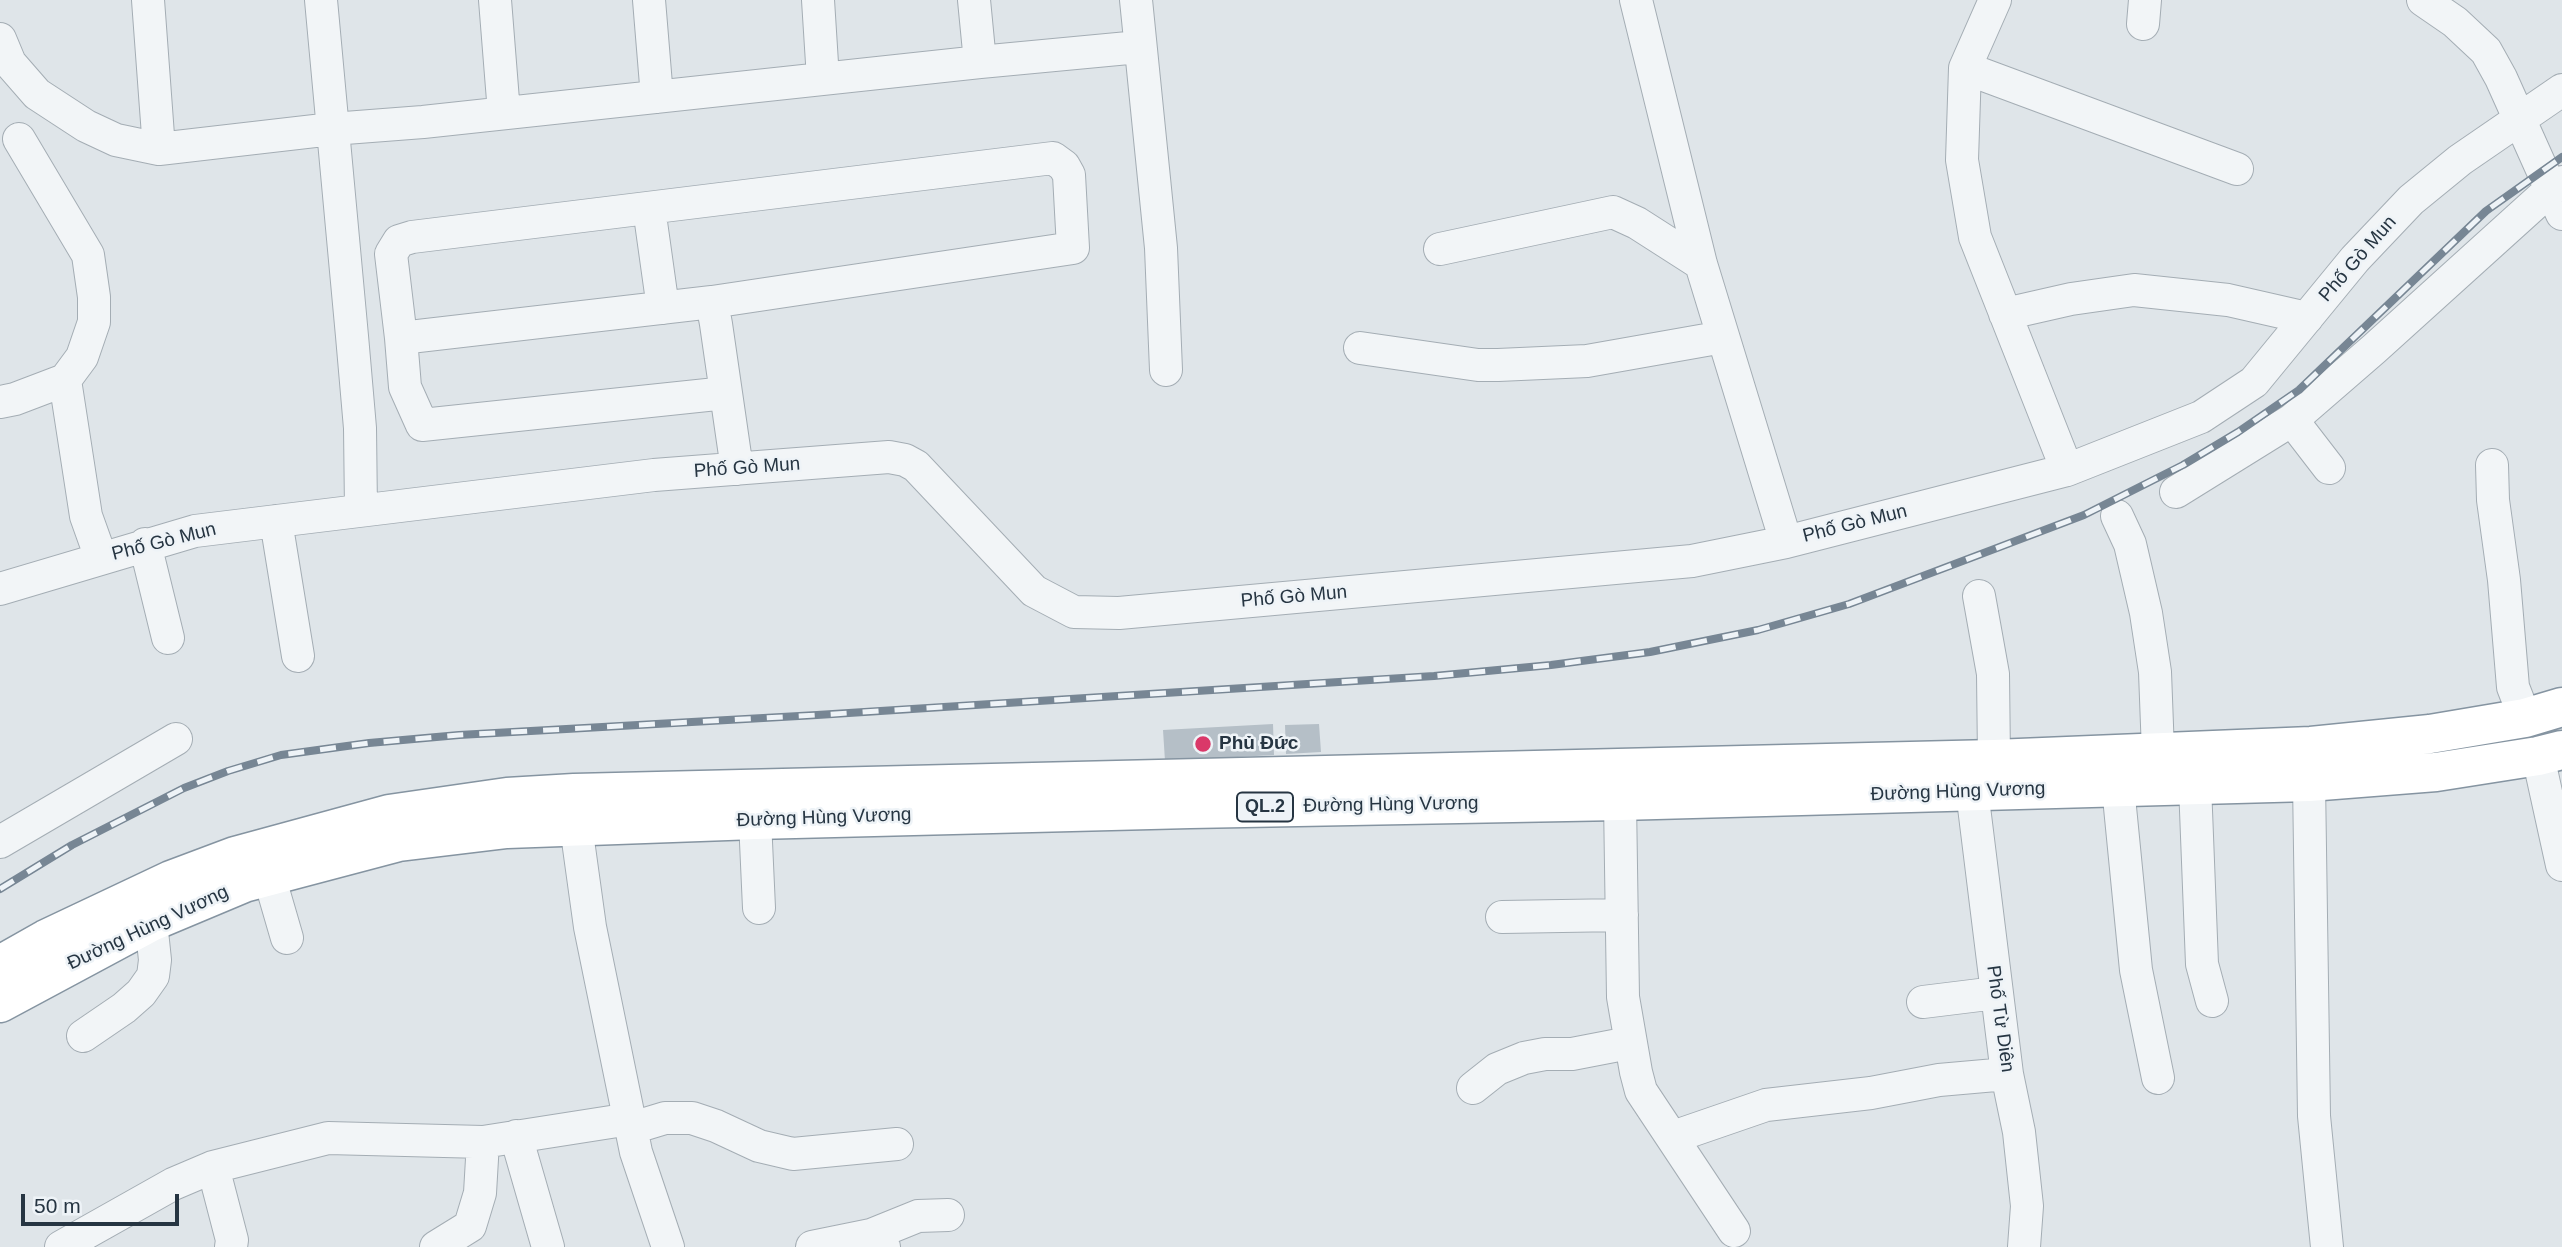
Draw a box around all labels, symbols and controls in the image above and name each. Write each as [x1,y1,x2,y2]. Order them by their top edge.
street label: Phố Gò Mun [2314,211,2402,307]
street label: Phố Gò Mun [693,453,801,483]
street label: Phố Gò Mun [1800,500,1910,548]
street label: Phố Gò Mun [109,518,219,566]
street label: Phố Gò Mun [1240,581,1348,613]
place label: Phủ Đức [1219,733,1298,755]
marker: Phủ Đức [1193,734,1213,754]
street label: Đường Hùng Vương [1870,778,2046,806]
road number: QL.2 [1237,792,1293,822]
street label: Đường Hùng Vương [1303,792,1479,818]
street label: Đường Hùng Vương [736,804,912,832]
street label: Đường Hùng Vương [64,881,232,975]
street label: Phố Từ Diên [1981,964,2019,1074]
scale bar [24,1180,182,1224]
text: 50 m [34,1194,81,1217]

